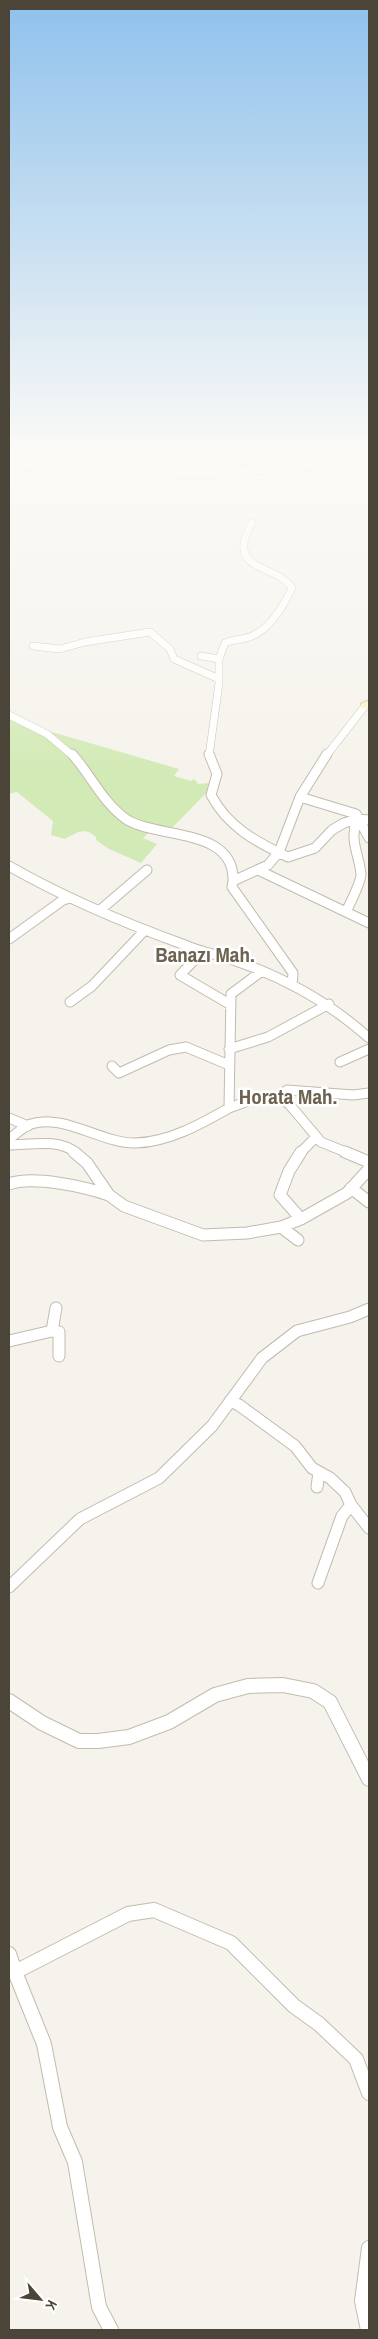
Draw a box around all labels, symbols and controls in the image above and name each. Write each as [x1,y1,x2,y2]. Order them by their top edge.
district label: Banazı Mah. [155,940,255,969]
district label: Horata Mah. [239,1082,337,1111]
north arrow [15,2274,65,2324]
text: K [41,2297,61,2314]

